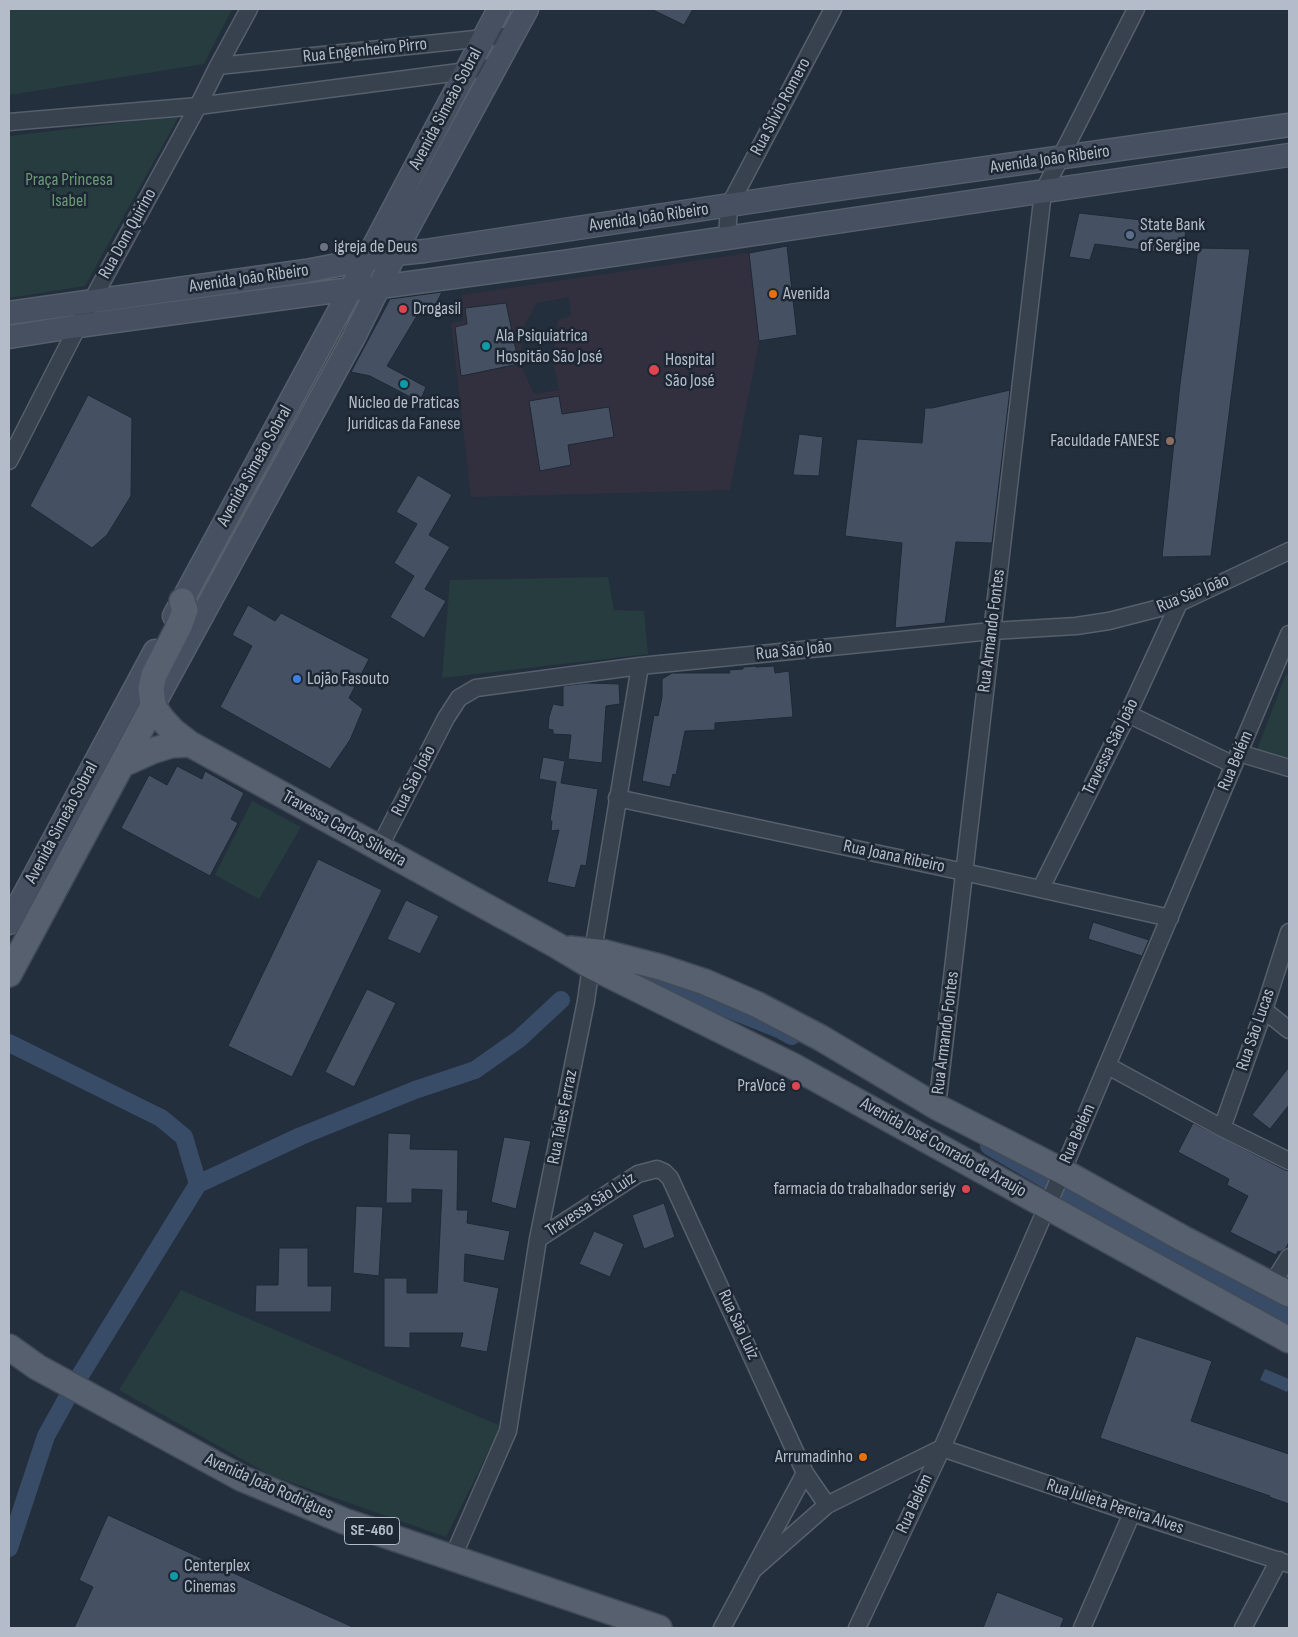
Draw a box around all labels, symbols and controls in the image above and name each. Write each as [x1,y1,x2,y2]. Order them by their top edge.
street label: Rua Engenheiro Pirro [302,34,428,68]
street label: Avenida Simeão Sobral [405,44,487,174]
street label: Rua Sílvio Romero [746,55,816,159]
street label: Avenida João Ribeiro [989,141,1111,179]
park label: Praça Princesa Isabel [25,169,113,212]
street label: Rua Dom Quirino [94,185,162,283]
street label: Avenida João Ribeiro [588,199,710,237]
place label: State Bank of Sergipe [1140,214,1205,256]
marker: State Bank of Sergipe [1124,229,1136,241]
place label: igreja de Deus [334,236,417,258]
marker: igreja de Deus [318,241,330,253]
street label: Avenida João Ribeiro [188,260,310,298]
place label: Avenida [783,283,830,305]
marker: Avenida [767,288,779,300]
place label: Drogasil [413,298,461,320]
marker: Drogasil [397,303,409,315]
place label: Ala Psiquiatrica Hospitão São José [496,325,602,368]
marker: Ala Psiquiatrica Hospitão São José [480,340,492,352]
place label: Hospital São José [665,349,715,392]
marker: Hospital São José [647,363,661,377]
marker: Núcleo de Praticas Juridicas da Fanese [398,378,410,390]
place label: Núcleo de Praticas Juridicas da Fanese [347,392,461,434]
street label: Avenida Simeão Sobral [213,402,297,530]
place label: Faculdade FANESE [1050,430,1160,452]
marker: Faculdade FANESE [1164,435,1176,447]
street label: Rua Armando Fontes [974,568,1010,694]
street label: Rua São João [1154,570,1232,618]
street label: Rua São João [755,636,833,666]
place label: Lojão Fasouto [307,668,389,690]
marker: Lojão Fasouto [291,673,303,685]
street label: Travessa São João [1078,695,1144,799]
street label: Rua Belém [1214,728,1258,794]
street label: Rua São João [387,742,441,820]
street label: Avenida Simeão Sobral [21,758,103,888]
street label: Travessa Carlos Silveira [278,786,410,872]
street label: Rua Joana Ribeiro [841,836,947,878]
street label: Rua Armando Fontes [928,970,964,1096]
street label: Rua São Lucas [1232,986,1280,1074]
street label: Rua Tales Ferraz [543,1068,583,1166]
place label: PraVocê [737,1075,786,1097]
marker: PraVocê [790,1080,802,1092]
street label: Avenida José Conrado de Araujo [856,1093,1030,1203]
street label: Rua Belém [1055,1101,1101,1167]
street label: Travessa São Luiz [542,1168,640,1242]
place label: farmacia do trabalhador serigy [774,1178,956,1200]
marker: farmacia do trabalhador serigy [960,1183,972,1195]
street label: Rua São Luiz [712,1287,764,1363]
place label: Arrumadinho [775,1446,853,1468]
street label: Avenida João Rodrigues [201,1449,337,1525]
marker: Arrumadinho [857,1451,869,1463]
street label: Rua Belém [892,1471,938,1537]
street label: Rua Julieta Pereira Alves [1044,1475,1186,1539]
road number: SE-460 [344,1518,400,1544]
place label: Centerplex Cinemas [184,1555,250,1598]
marker: Centerplex Cinemas [168,1570,180,1582]

